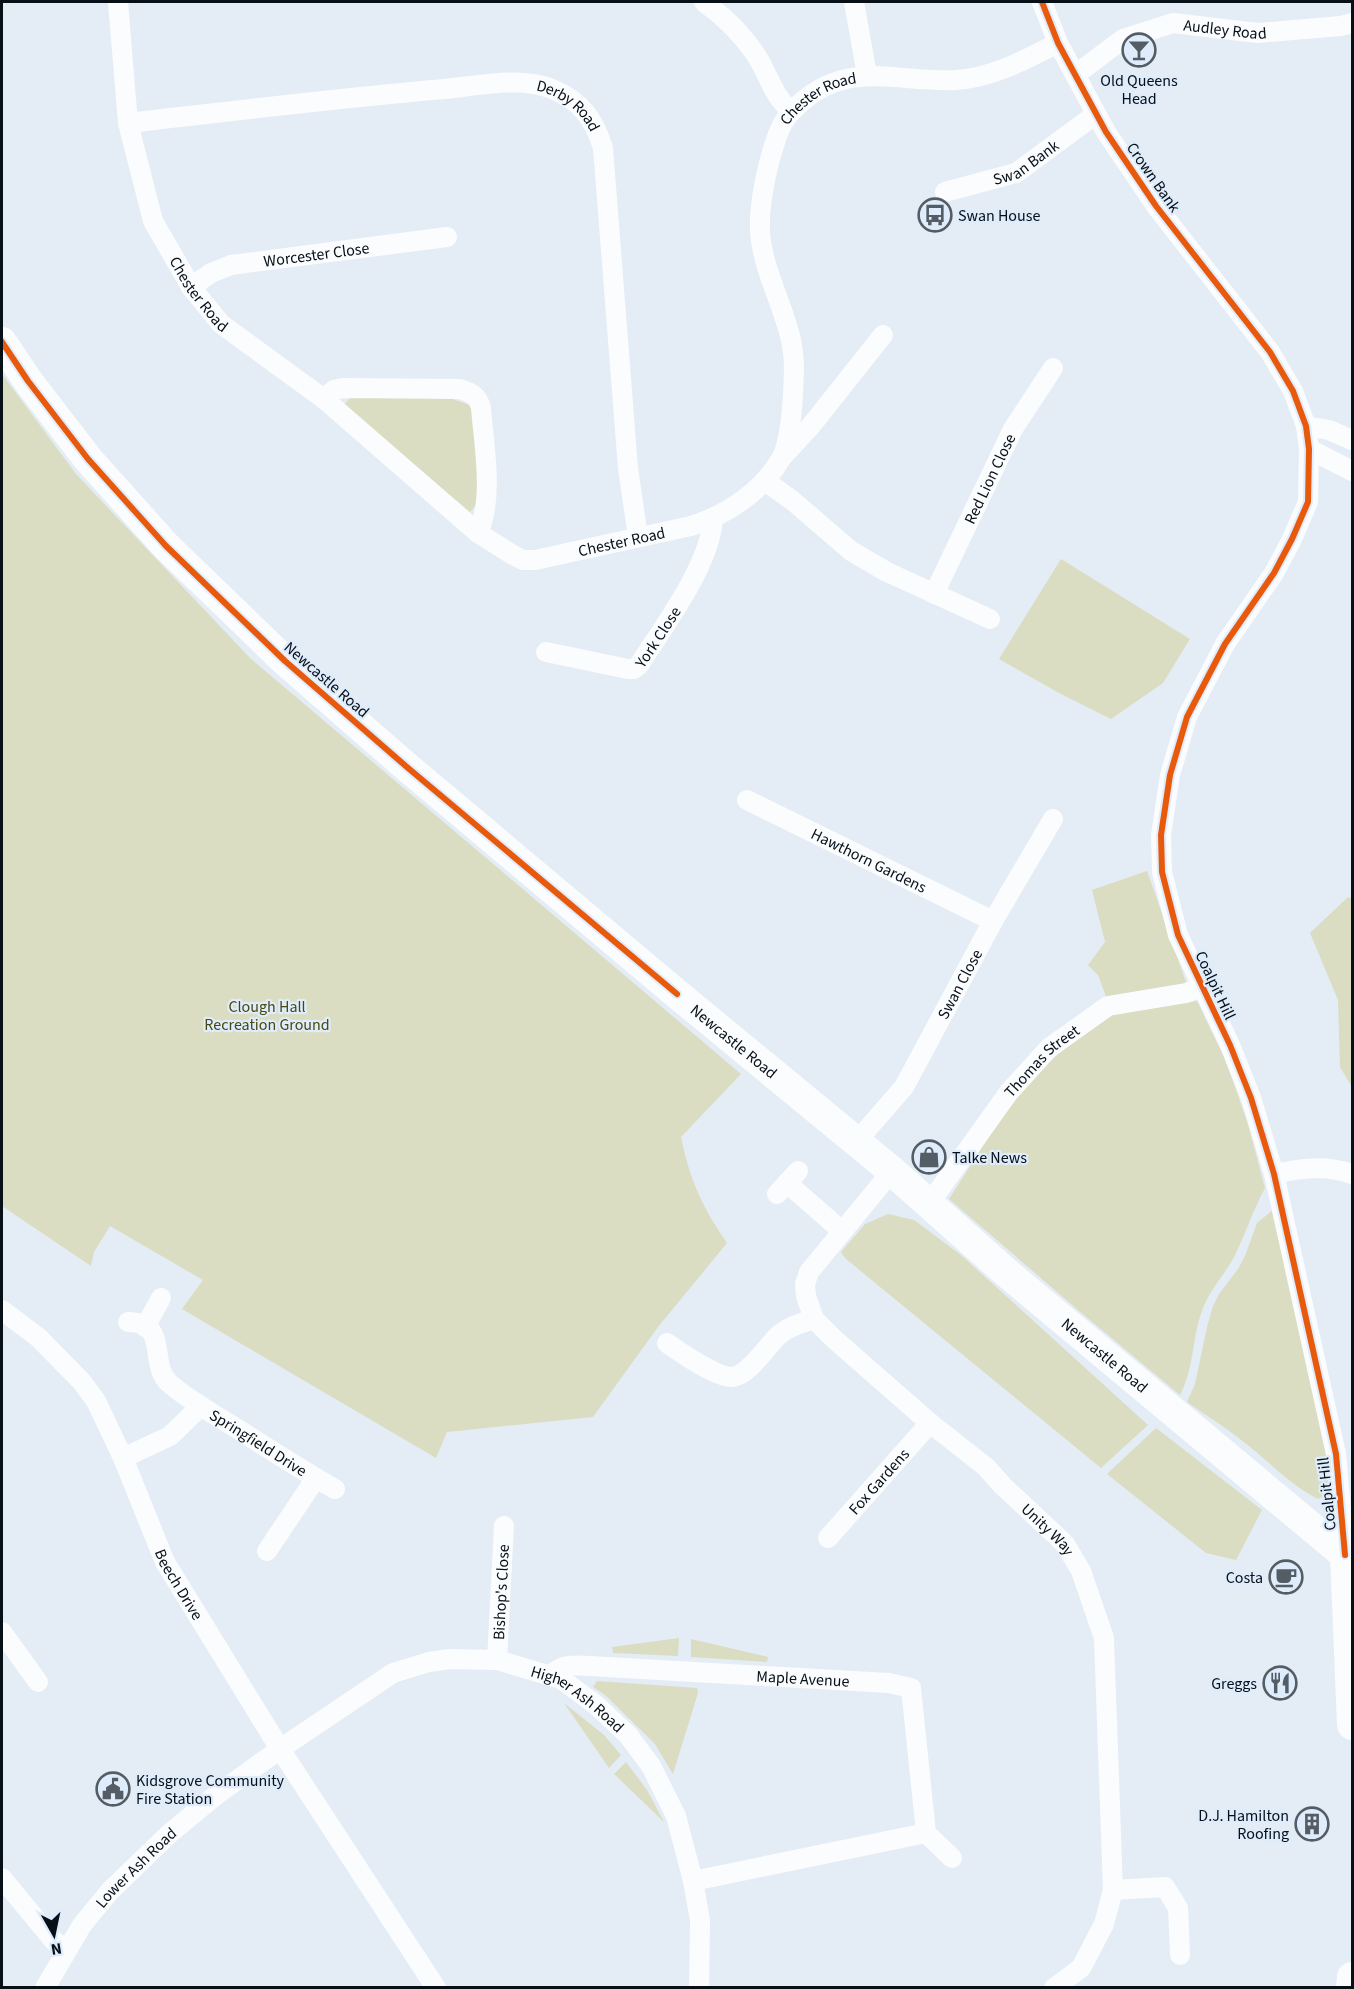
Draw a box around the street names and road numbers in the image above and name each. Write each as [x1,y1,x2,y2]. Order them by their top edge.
street label: Audley Road [1182,14,1268,45]
street label: Chester Road [775,67,858,129]
street label: Derby Road [534,75,605,135]
street label: Swan Bank [991,135,1064,191]
street label: Crown Bank [1121,138,1185,217]
street label: Worcester Close [262,237,371,273]
street label: Chester Road [164,253,232,338]
street label: Red Lion Close [959,430,1021,528]
street label: Chester Road [576,522,667,562]
street label: York Close [630,602,687,673]
street label: Newcastle Road [279,637,374,723]
street label: Hawthorn Gardens [807,823,930,899]
street label: Swan Close [932,945,988,1023]
street label: Coalpit Hill [1190,947,1241,1023]
street label: Newcastle Road [685,999,782,1084]
street label: Thomas Street [999,1019,1085,1103]
street label: Newcastle Road [1057,1313,1152,1398]
street label: Springfield Drive [205,1404,311,1482]
street label: Fox Gardens [844,1444,915,1520]
street label: Coalpit Hill [1312,1456,1342,1532]
street label: Unity Way [1016,1499,1080,1560]
street label: Bishop's Close [488,1544,515,1641]
street label: Beech Drive [149,1546,208,1624]
street label: Higher Ash Road [528,1661,629,1738]
street label: Maple Avenue [756,1665,850,1693]
street label: Lower Ash Road [91,1822,181,1913]

